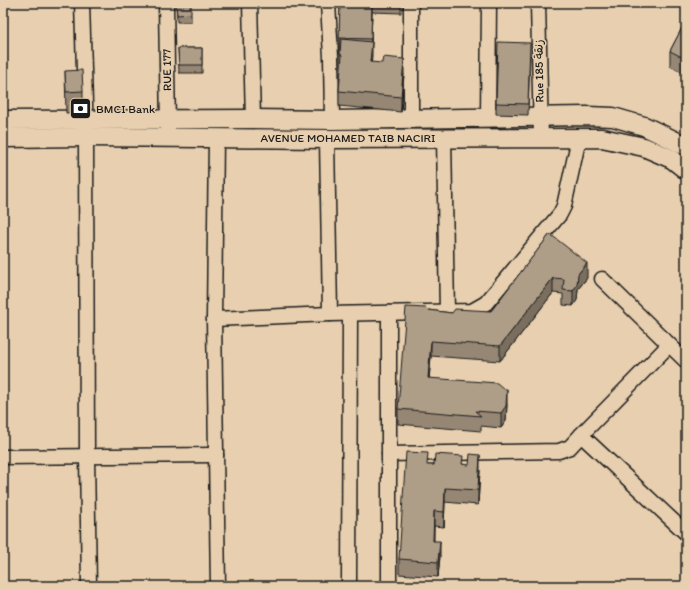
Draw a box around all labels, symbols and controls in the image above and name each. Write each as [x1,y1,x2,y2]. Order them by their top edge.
street label: Rue 185 زنقة [531,39,547,103]
street label: RUE 177 [160,49,174,91]
bank icon: BMCI Bank [67,96,93,122]
place label: BMCI Bank [96,102,155,116]
street label: AVENUE MOHAMED TAIB NACIRI [261,131,435,145]

